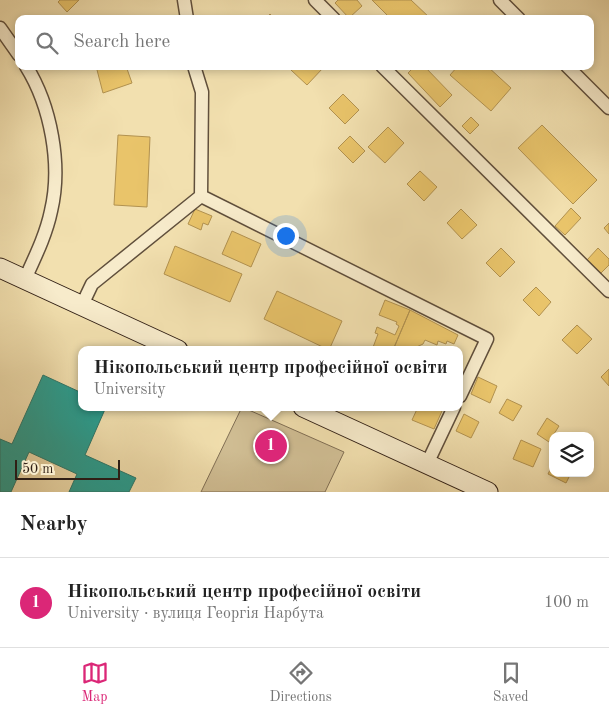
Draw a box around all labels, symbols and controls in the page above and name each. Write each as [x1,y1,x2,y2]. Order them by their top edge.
search box [15,15,594,70]
icon: search [33,29,61,57]
text: Search here [73,33,170,52]
your location [273,223,299,249]
popup [78,346,463,411]
text: Нікопольський центр професійної освіти [93,359,448,378]
text: University [93,382,166,398]
pin: 1 [255,427,287,465]
map controls [549,432,594,477]
button: layers [549,432,594,477]
scale bar [15,457,120,480]
text: 50 m [22,462,53,476]
text: Nearby [20,514,88,535]
text: Нікопольський центр професійної освіти [67,583,421,602]
text: 1 [31,595,41,611]
text: 100 m [544,595,589,611]
text: University · вулиця Георгія Нарбута [67,606,324,622]
tab: Map [81,659,109,706]
tab: Directions [270,659,332,706]
tab: Saved [493,659,528,706]

